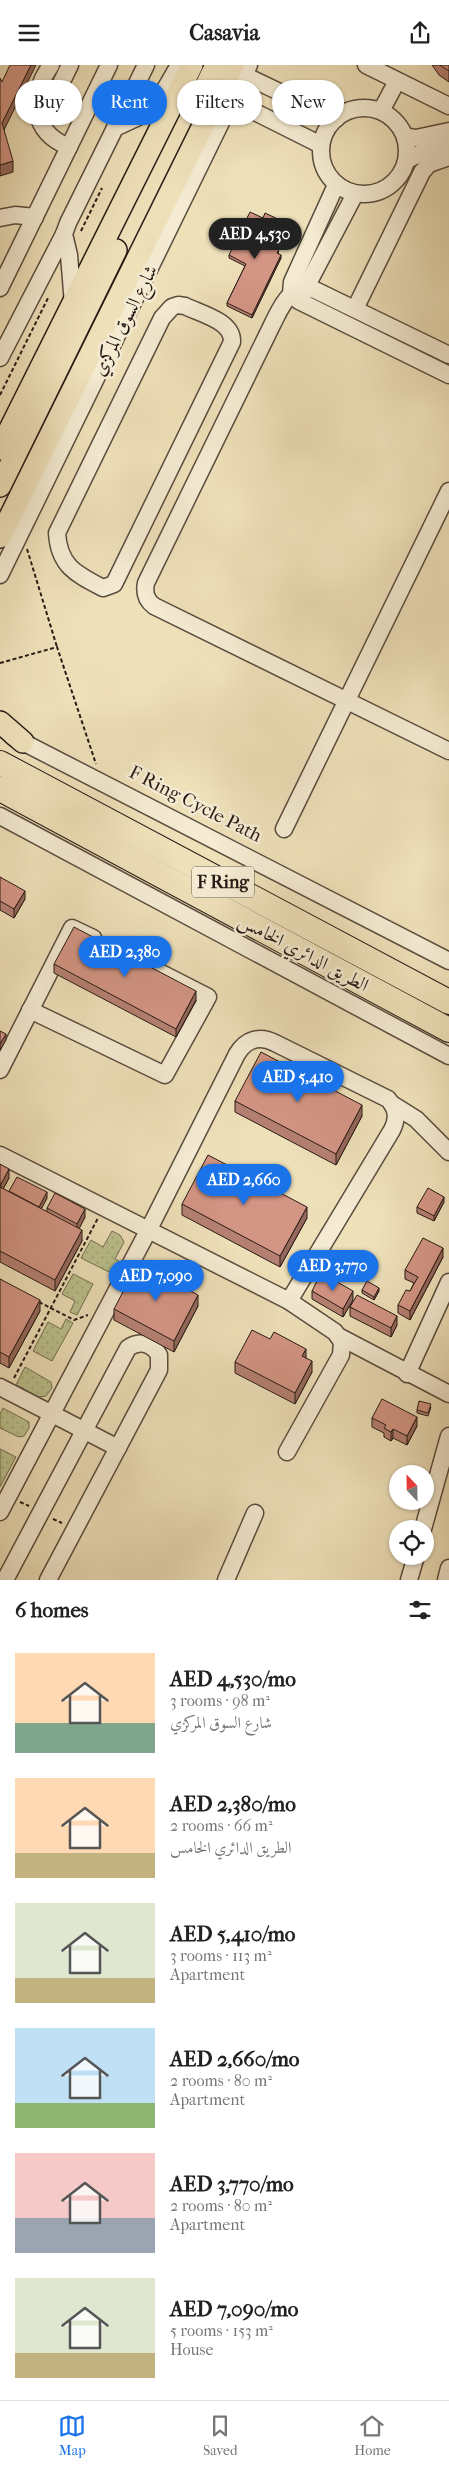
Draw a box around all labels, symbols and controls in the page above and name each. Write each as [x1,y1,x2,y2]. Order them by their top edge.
icon: menu [15,19,43,47]
icon: share [406,19,434,47]
text: Casavia [189,20,260,46]
chip: Buy [15,80,82,125]
chip: Rent [92,80,167,125]
chip: Filters [177,80,262,125]
chip: New [272,80,344,125]
pin: AED 4,530 [198,217,312,260]
text: AED 4,530 [220,224,290,243]
street label: شارع السوق المركزي [88,261,166,381]
street label: F Ring Cycle Path [126,761,266,847]
road number: F Ring [192,867,254,897]
street label: الطريق الدائري الخامس [233,909,372,1000]
pin: AED 2,380 [68,935,182,978]
text: AED 2,380 [90,942,160,961]
pin: AED 5,410 [241,1061,355,1103]
text: AED 5,410 [263,1067,333,1086]
pin: AED 2,660 [187,1163,301,1206]
text: AED 2,660 [207,1170,281,1189]
pin: AED 3,770 [276,1249,390,1292]
text: AED 3,770 [299,1256,368,1275]
pin: AED 7,090 [99,1259,213,1302]
text: AED 7,090 [120,1266,192,1285]
north arrow [389,1465,434,1510]
map controls [389,1465,434,1565]
button: locate [389,1520,434,1565]
icon: filters [406,1596,434,1624]
text: 6 homes [15,1598,89,1622]
text: AED 4,530/mo [170,1667,296,1691]
icon: home [55,1673,115,1733]
text: 3 rooms · 98 m² [170,1691,270,1710]
text: شارع السوق المركزي [170,1713,272,1732]
text: AED 2,380/mo [170,1792,296,1816]
icon: home [55,1798,115,1858]
text: 2 rooms · 66 m² [170,1816,272,1835]
text: الطريق الدائري الخامس [170,1838,292,1857]
text: AED 5,410/mo [170,1922,295,1946]
icon: home [55,1923,115,1983]
text: 3 rooms · 113 m² [170,1946,271,1965]
text: Apartment [170,1965,245,1984]
text: AED 2,660/mo [170,2047,299,2071]
icon: home [55,2048,115,2108]
text: 2 rooms · 80 m² [170,2071,272,2090]
text: Apartment [170,2090,245,2109]
text: AED 3,770/mo [170,2172,294,2196]
icon: home [55,2173,115,2233]
text: 2 rooms · 80 m² [170,2196,272,2215]
text: Apartment [170,2215,245,2234]
text: AED 7,090/mo [170,2297,298,2321]
icon: home [55,2298,115,2358]
text: 5 rooms · 153 m² [170,2321,273,2340]
text: House [170,2340,213,2359]
tab: Map [58,2412,86,2459]
tab: Saved [203,2412,238,2459]
tab: Home [354,2412,391,2459]

